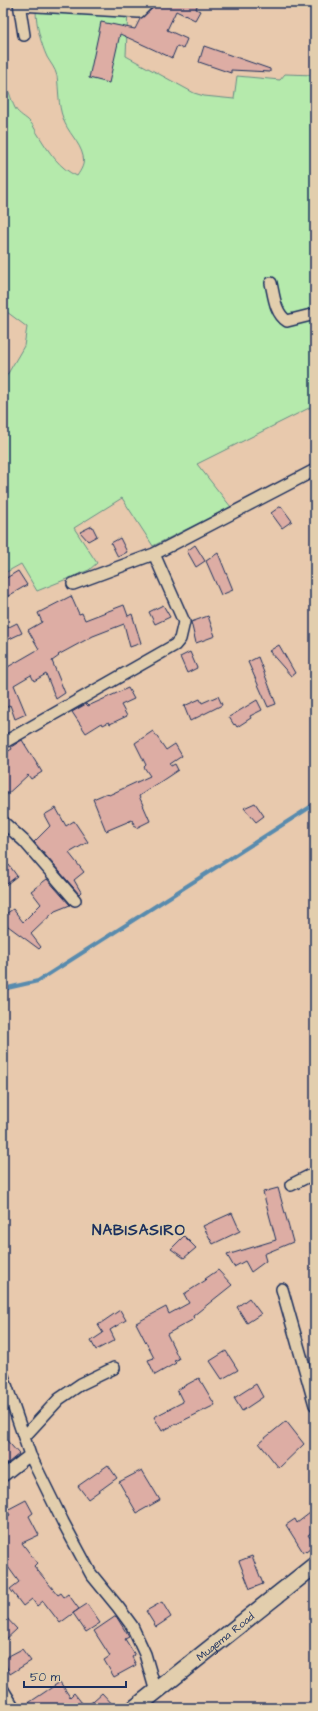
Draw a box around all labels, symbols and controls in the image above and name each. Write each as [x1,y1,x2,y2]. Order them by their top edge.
district label: NABISASIRO [92,1220,186,1241]
street label: Mugema Road [193,1609,257,1664]
scale bar [24,1663,126,1689]
text: 50 m [30,1669,61,1686]

